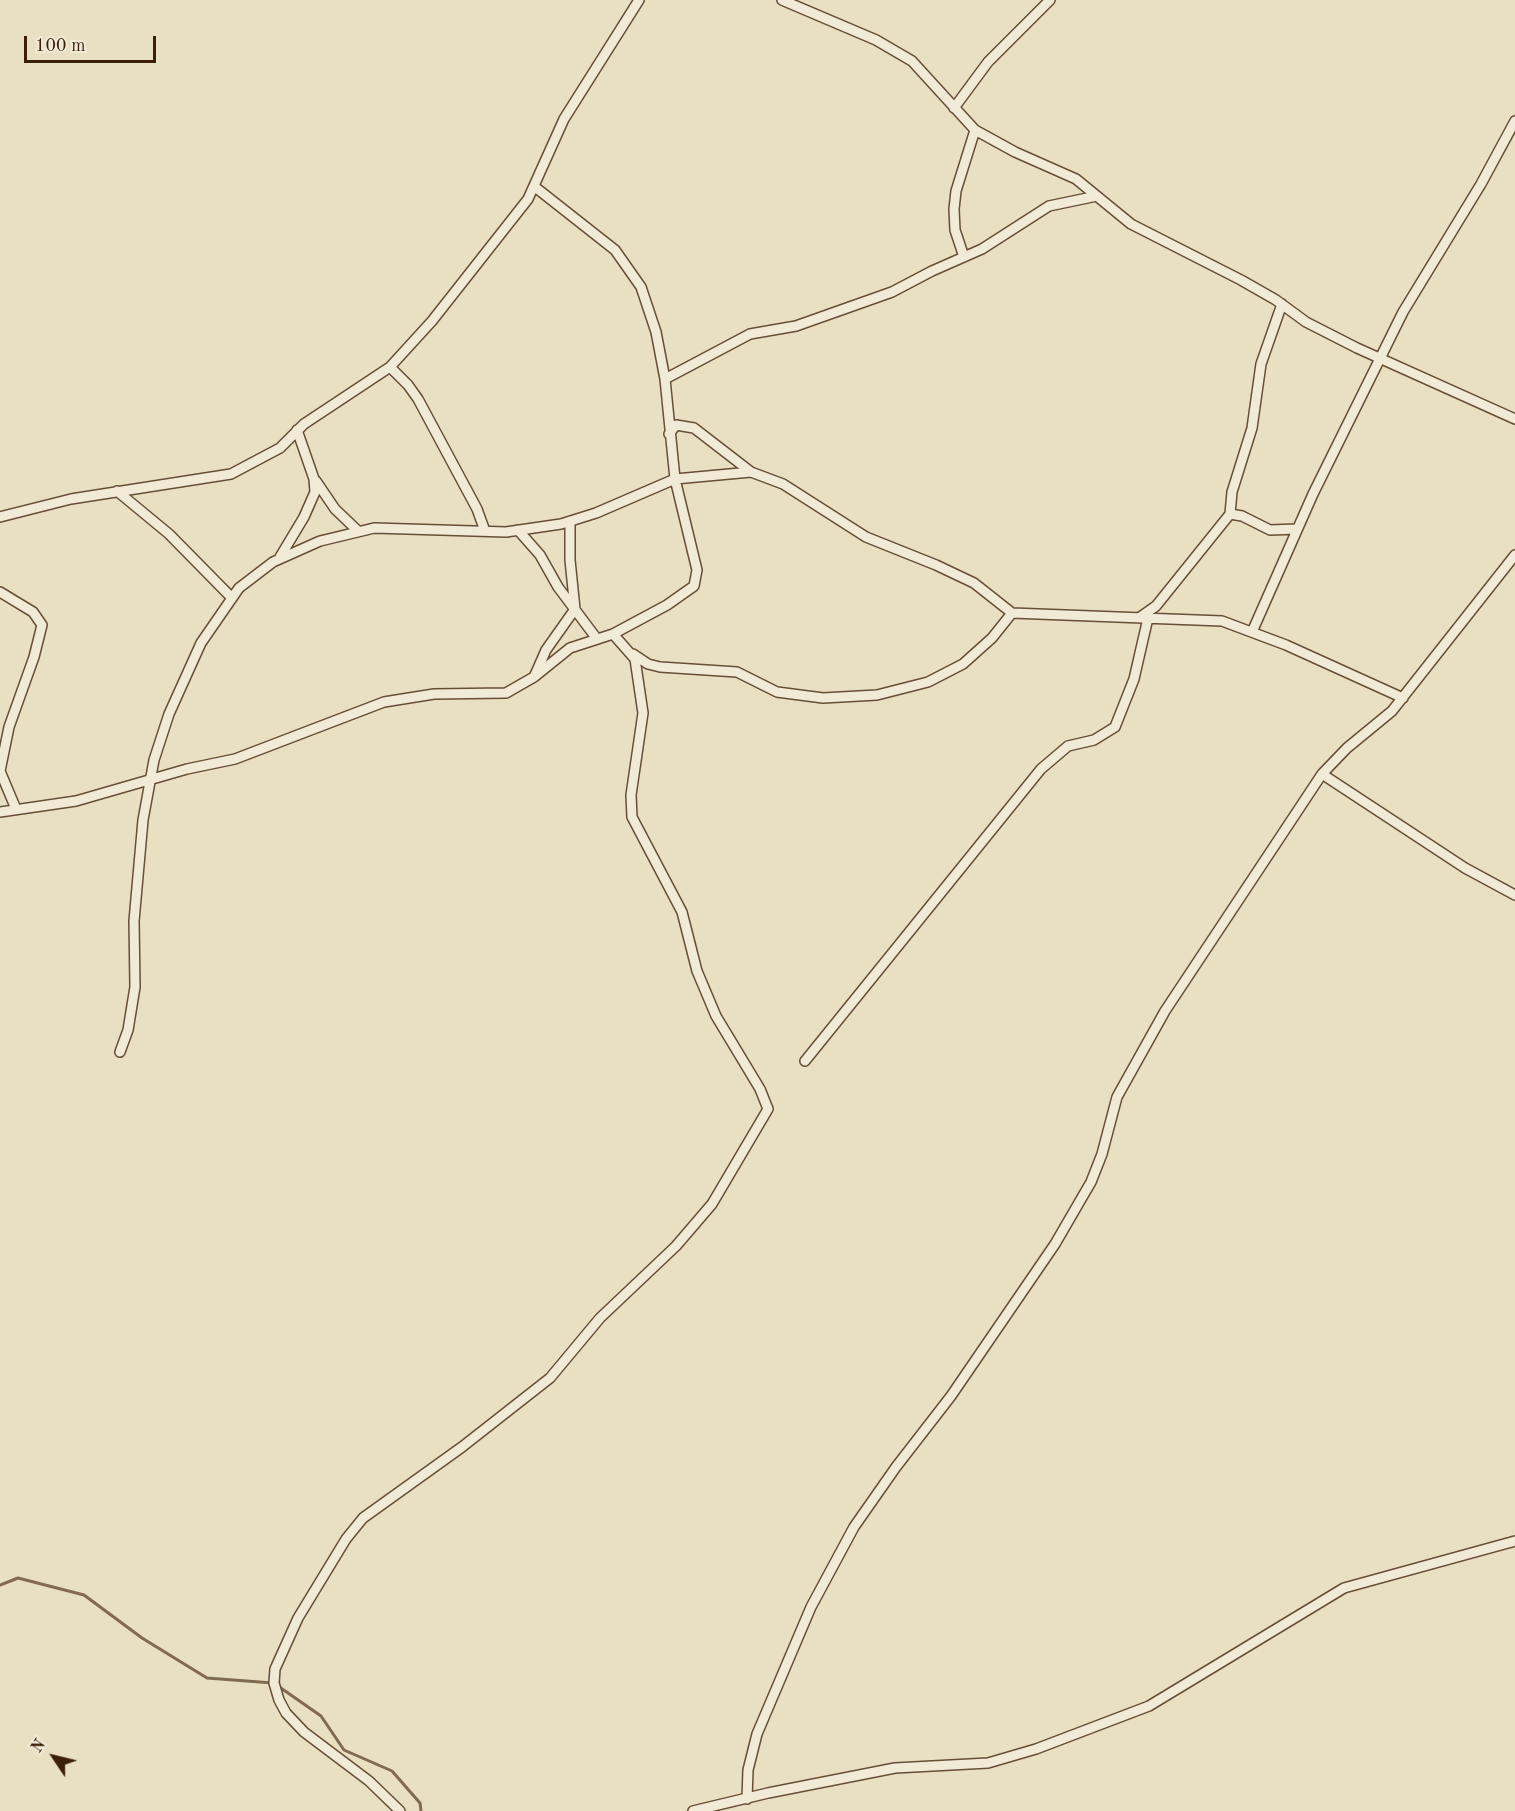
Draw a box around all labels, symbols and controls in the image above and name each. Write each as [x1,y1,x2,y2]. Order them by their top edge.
scale bar [27,24,159,62]
text: 100 m [35,37,86,55]
north arrow [24,1727,84,1787]
text: N [29,1737,49,1756]

